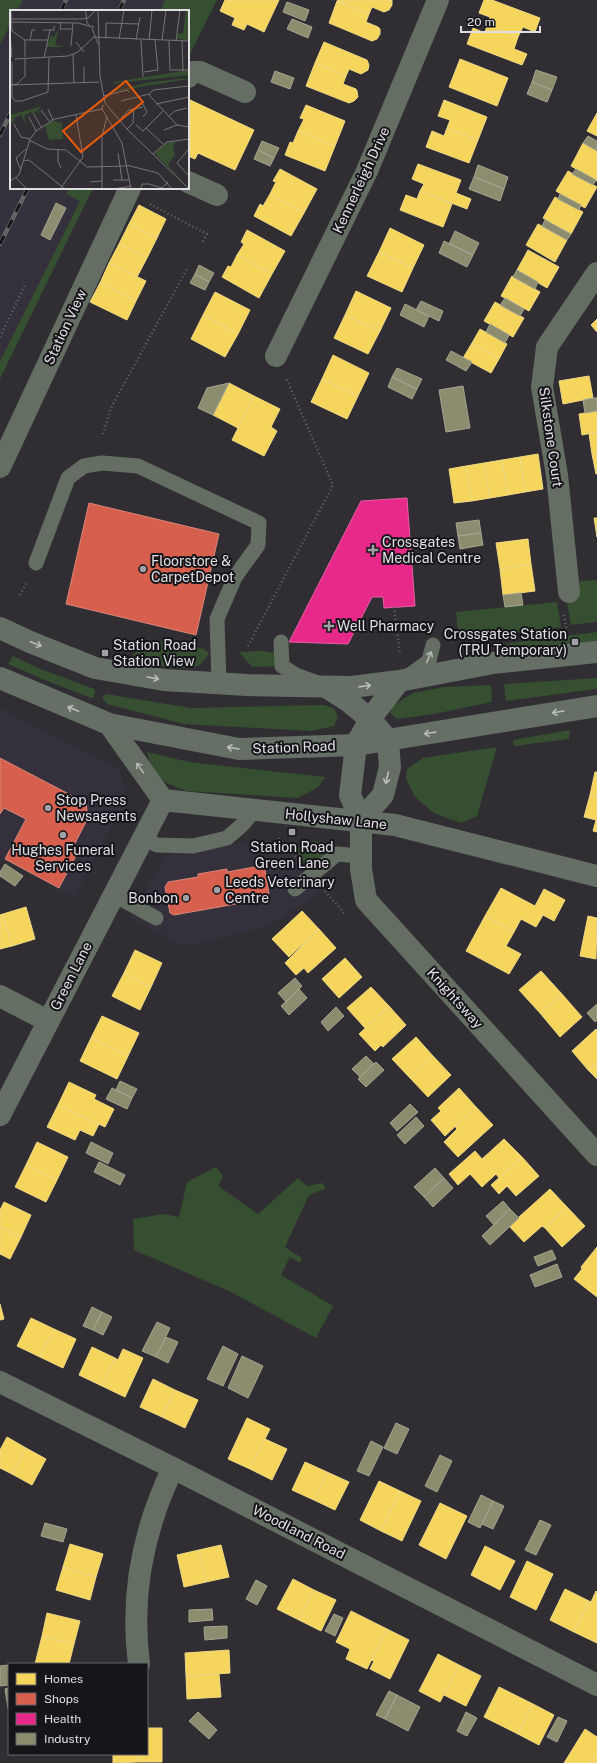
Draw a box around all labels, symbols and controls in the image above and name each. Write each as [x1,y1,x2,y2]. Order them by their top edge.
scale bar [461,8,540,34]
inset map [10,10,189,189]
text: 20 m [467,15,495,29]
street label: Kennerleigh Drive [329,124,393,236]
street label: Station View [41,287,90,367]
street label: Silkstone Court [536,386,566,488]
place label: Crossgates Medical Centre [382,534,481,566]
marker: Crossgates Medical Centre [367,544,379,556]
place label: Floorstore & CarpetDepot [151,553,234,585]
marker: Floorstore & CarpetDepot [138,564,148,574]
place label: Well Pharmacy [337,618,435,634]
marker: Well Pharmacy [324,621,334,631]
place label: Crossgates Station (TRU Temporary) [444,626,567,658]
place label: Station Road Station View [113,637,196,669]
marker: Crossgates Station (TRU Temporary) [570,637,580,647]
one-way arrow [29,641,41,649]
marker: Station Road Station View [100,648,110,658]
one-way arrow [426,651,434,663]
one-way arrow [146,674,159,682]
one-way arrow [358,682,371,690]
one-way arrow [68,705,80,712]
one-way arrow [552,708,565,716]
one-way arrow [424,729,437,737]
street label: Station Road [252,738,336,756]
one-way arrow [227,744,240,752]
one-way arrow [136,763,144,774]
one-way arrow [383,772,391,785]
place label: Stop Press Newsagents [56,792,137,824]
marker: Stop Press Newsagents [43,803,53,813]
street label: Hollyshaw Lane [284,806,388,832]
marker: Station Road Green Lane [287,827,297,837]
marker: Hughes Funeral Services [58,830,68,840]
place label: Station Road Green Lane [250,839,334,871]
place label: Hughes Funeral Services [11,842,115,874]
place label: Leeds Veterinary Centre [225,874,335,906]
marker: Leeds Veterinary Centre [212,885,222,895]
place label: Bonbon [128,890,178,906]
marker: Bonbon [181,893,191,903]
street label: Green Lane [47,939,95,1013]
street label: Knightsway [424,964,487,1032]
street label: Woodland Road [250,1502,348,1562]
legend [8,1663,148,1755]
text: Homes [44,1672,83,1686]
text: Shops [44,1692,79,1706]
text: Health [44,1712,81,1726]
text: Industry [44,1732,91,1746]

